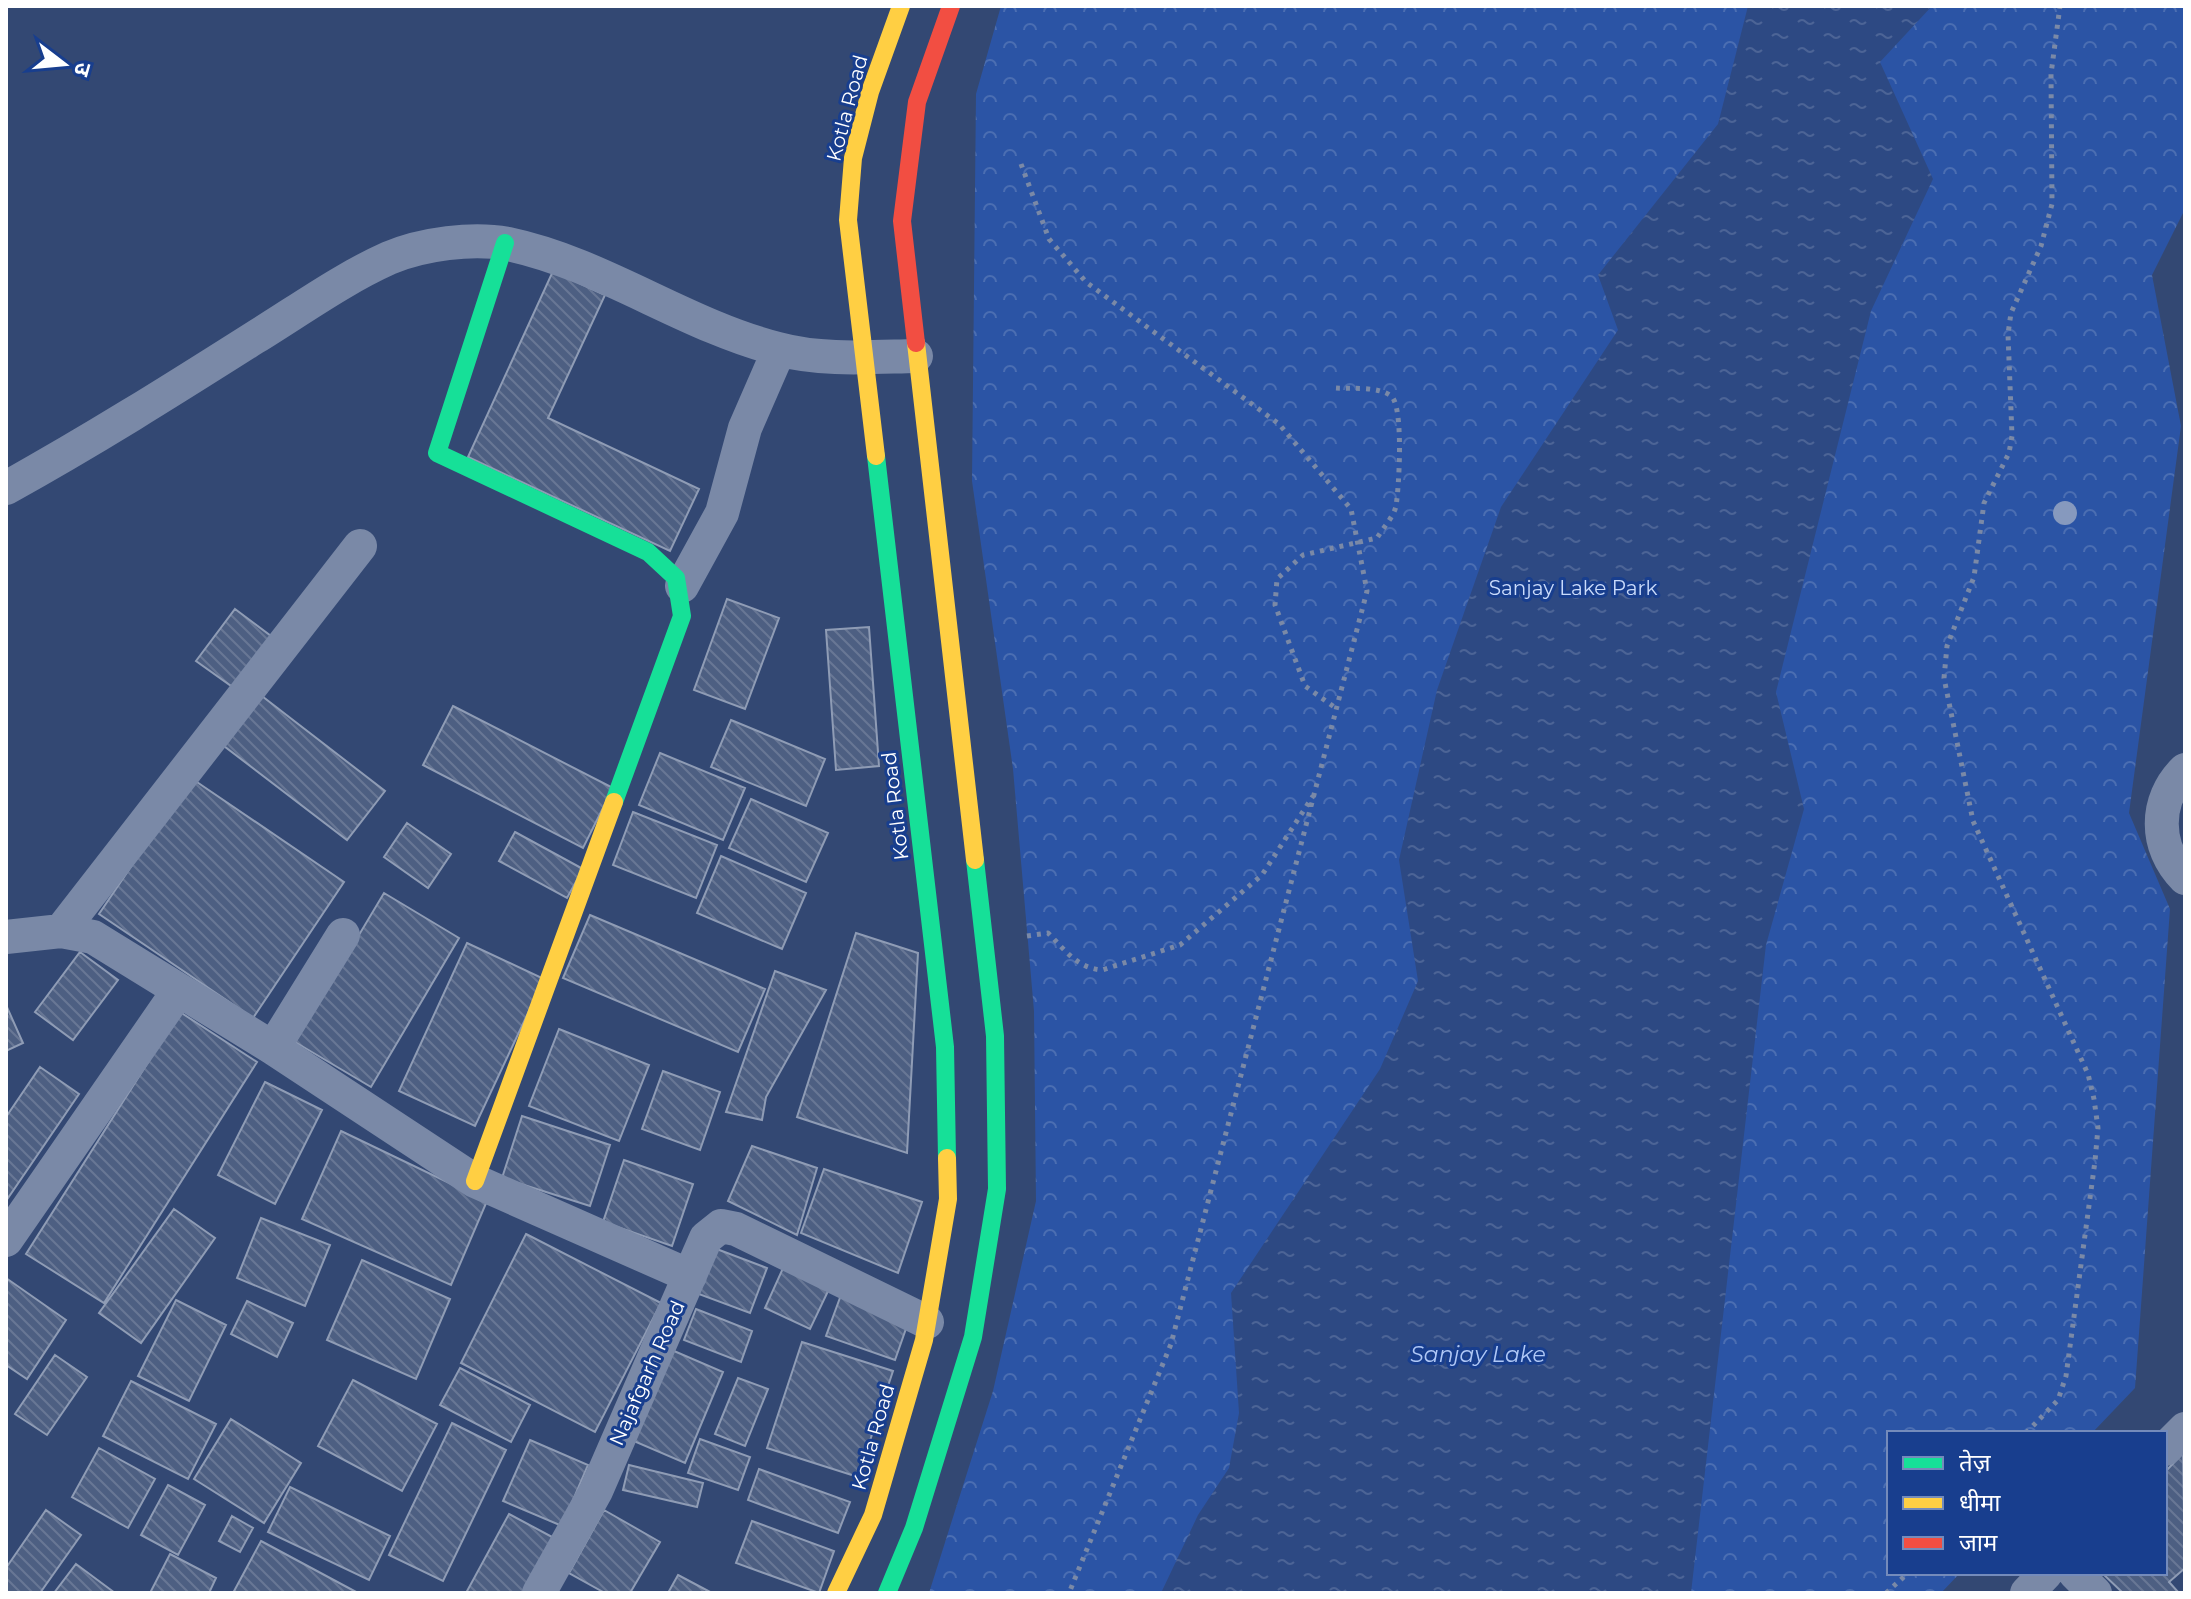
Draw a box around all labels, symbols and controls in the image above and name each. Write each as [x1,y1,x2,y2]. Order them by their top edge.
north arrow [24,24,104,104]
street label: Kotla Road [821,52,873,164]
text: उ [68,59,97,80]
park label: Sanjay Lake Park [1489,576,1657,600]
street label: Kotla Road [876,750,914,862]
street label: Najafgarh Road [604,1297,690,1449]
water label: Sanjay Lake [1410,1341,1546,1368]
street label: Kotla Road [846,1381,900,1493]
legend [1887,1431,2167,1575]
text: तेज़ [1959,1448,1992,1477]
text: धीमा [1959,1488,2001,1517]
text: जाम [1959,1528,1998,1557]

